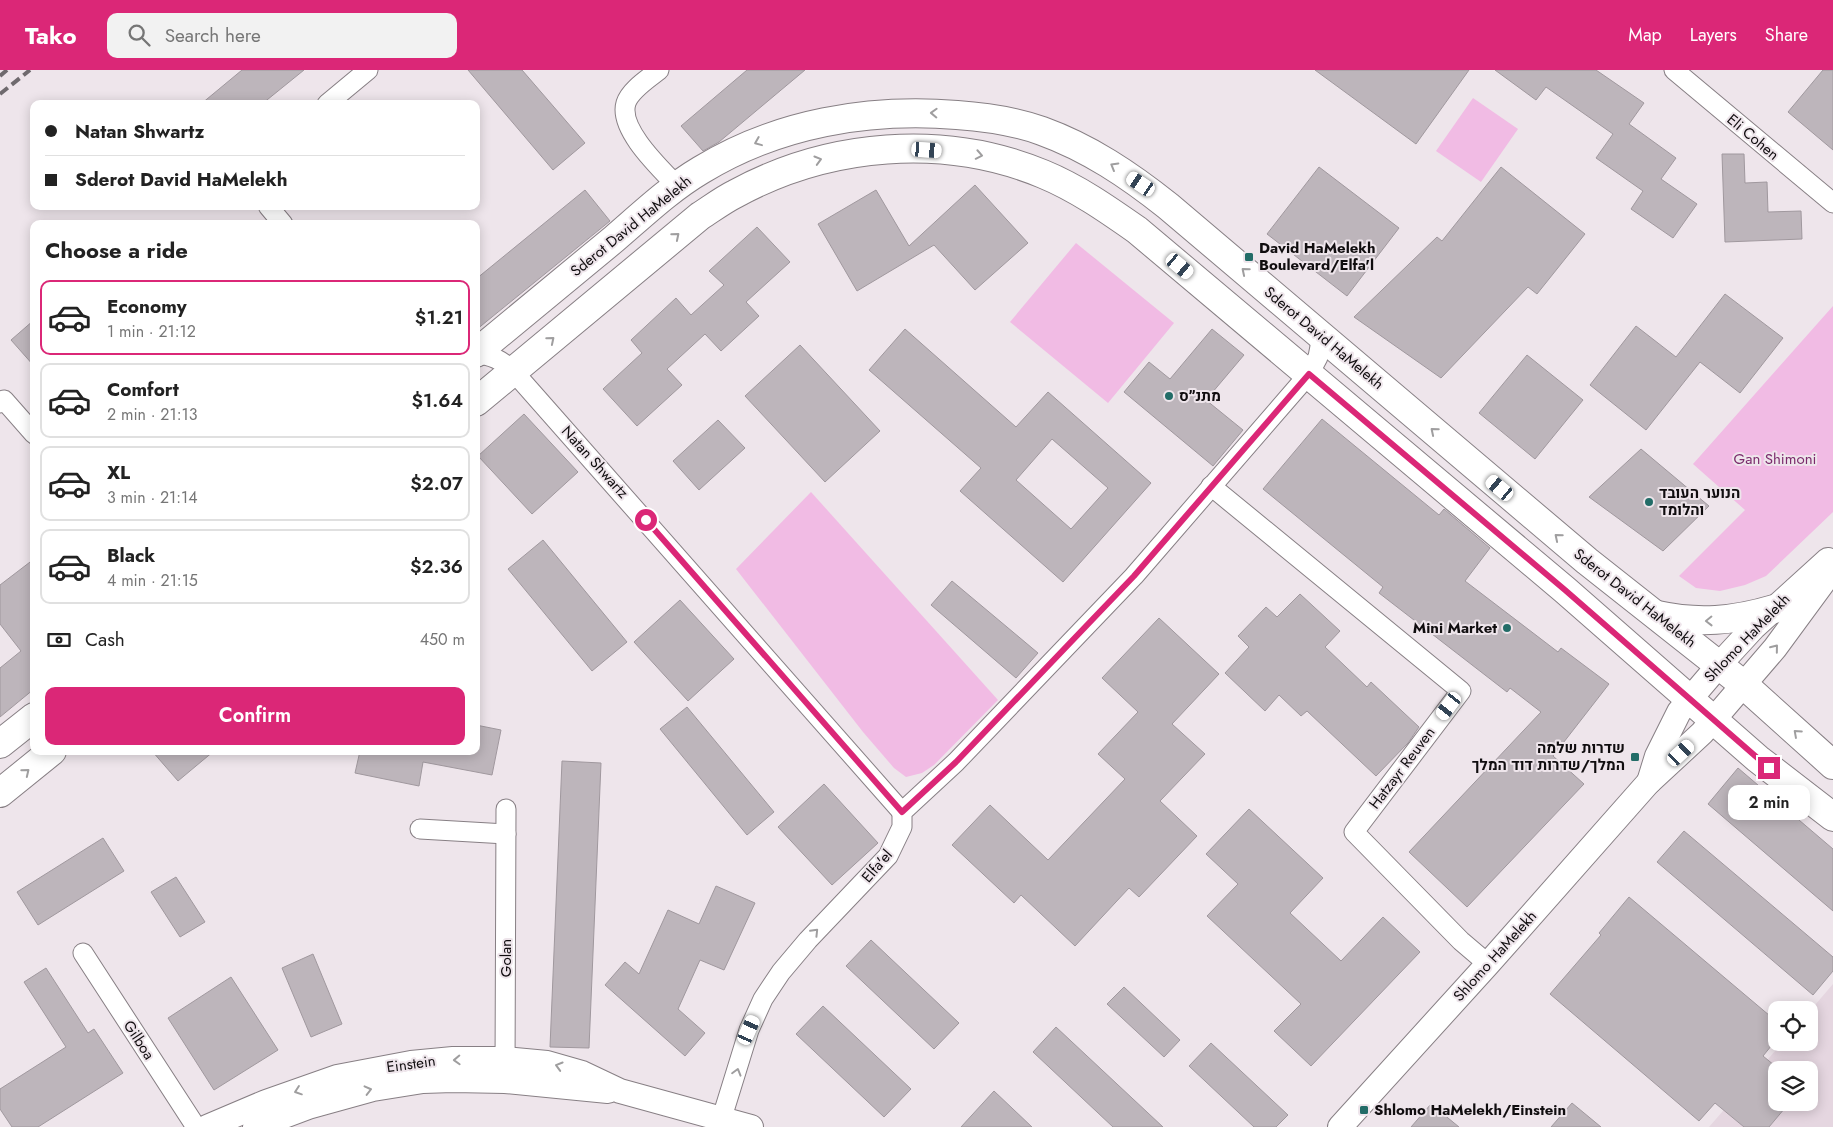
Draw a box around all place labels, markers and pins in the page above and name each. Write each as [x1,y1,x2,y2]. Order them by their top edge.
place label: David HaMelekh Boulevard/Elfa'l [1259,237,1375,276]
marker: David HaMelekh Boulevard/Elfa'l [1243,251,1255,263]
place label: מתנ״ס [1179,385,1221,407]
marker: מתנ״ס [1163,390,1175,402]
place label: הנוער העובד והלומד [1659,482,1740,521]
marker: הנוער העובד והלומד [1643,496,1655,508]
place label: Mini Market [1413,617,1497,639]
marker: Mini Market [1501,622,1513,634]
place label: שדרות שלמה המלך/שדרות דוד המלך [1472,737,1625,776]
marker: שדרות שלמה המלך/שדרות דוד המלך [1629,751,1641,763]
place label: Shlomo HaMelekh/Einstein [1374,1099,1566,1121]
marker: Shlomo HaMelekh/Einstein [1358,1104,1370,1116]

